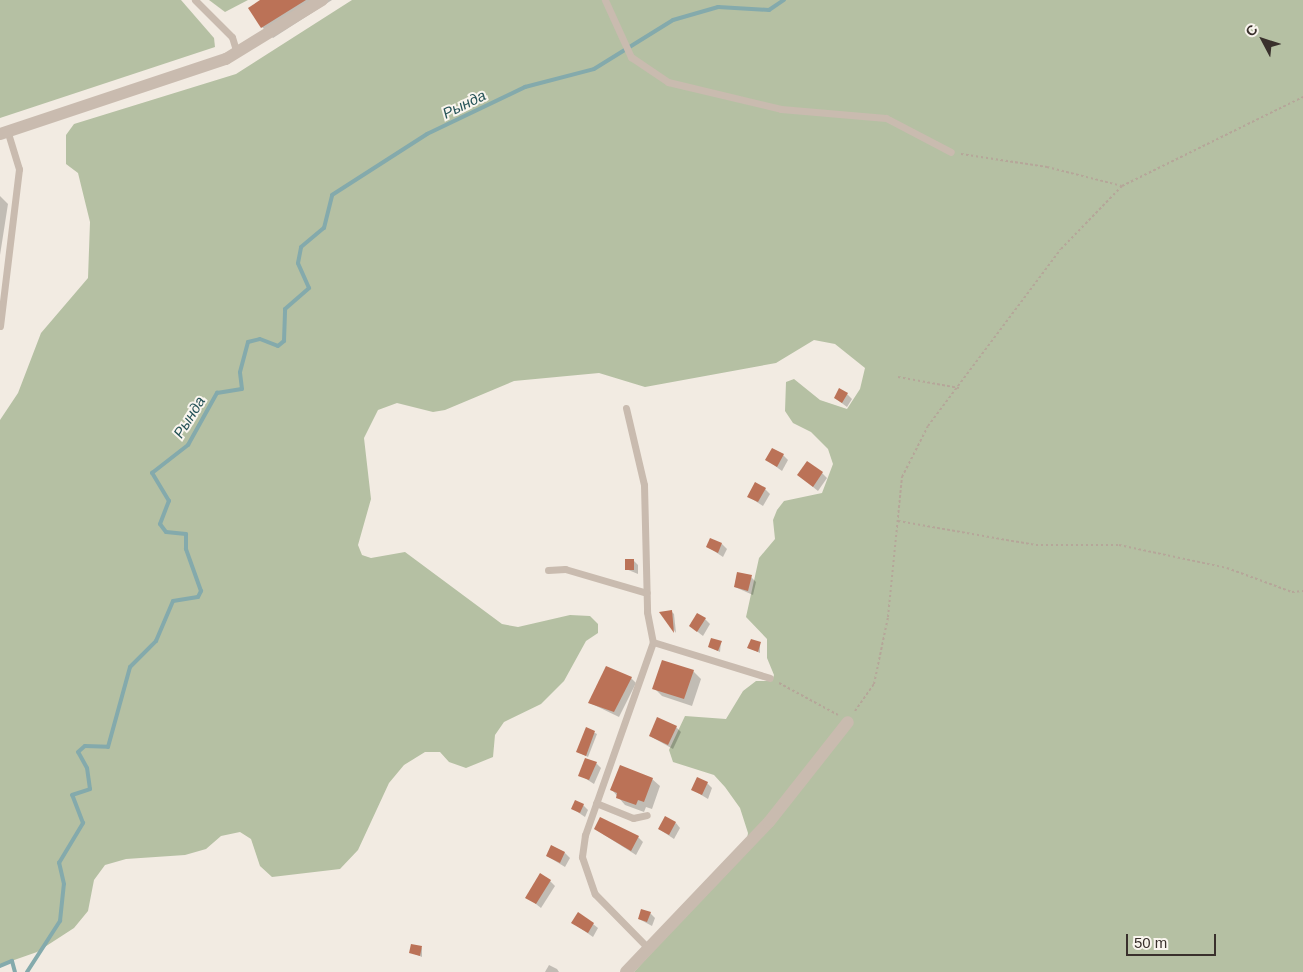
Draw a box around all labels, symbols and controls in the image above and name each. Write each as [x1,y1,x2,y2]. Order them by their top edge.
north arrow [1238,15,1288,65]
text: С [1242,21,1261,39]
water label: Рында [439,86,489,122]
water label: Рында [169,393,209,441]
scale bar [1128,924,1218,956]
text: 50 m [1134,934,1167,951]

